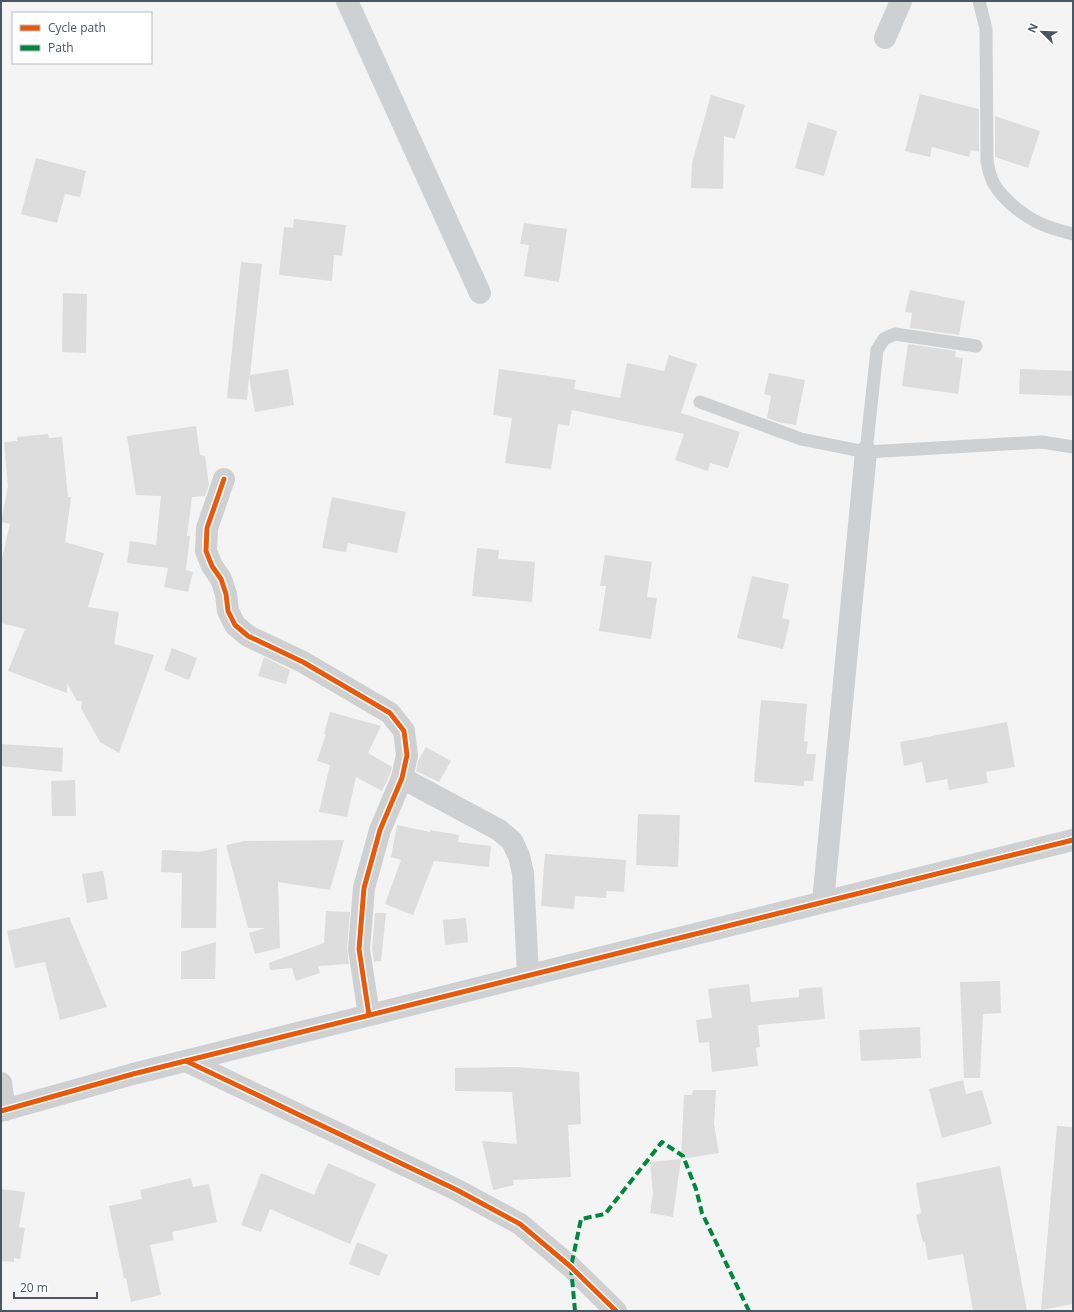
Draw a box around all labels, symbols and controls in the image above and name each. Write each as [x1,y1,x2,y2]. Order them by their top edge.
legend [12,12,152,64]
north arrow [1022,12,1062,52]
text: Cycle path [48,19,106,36]
text: N [1024,21,1041,35]
text: Path [48,39,74,56]
scale bar [14,1274,97,1300]
text: 20 m [20,1279,48,1296]

